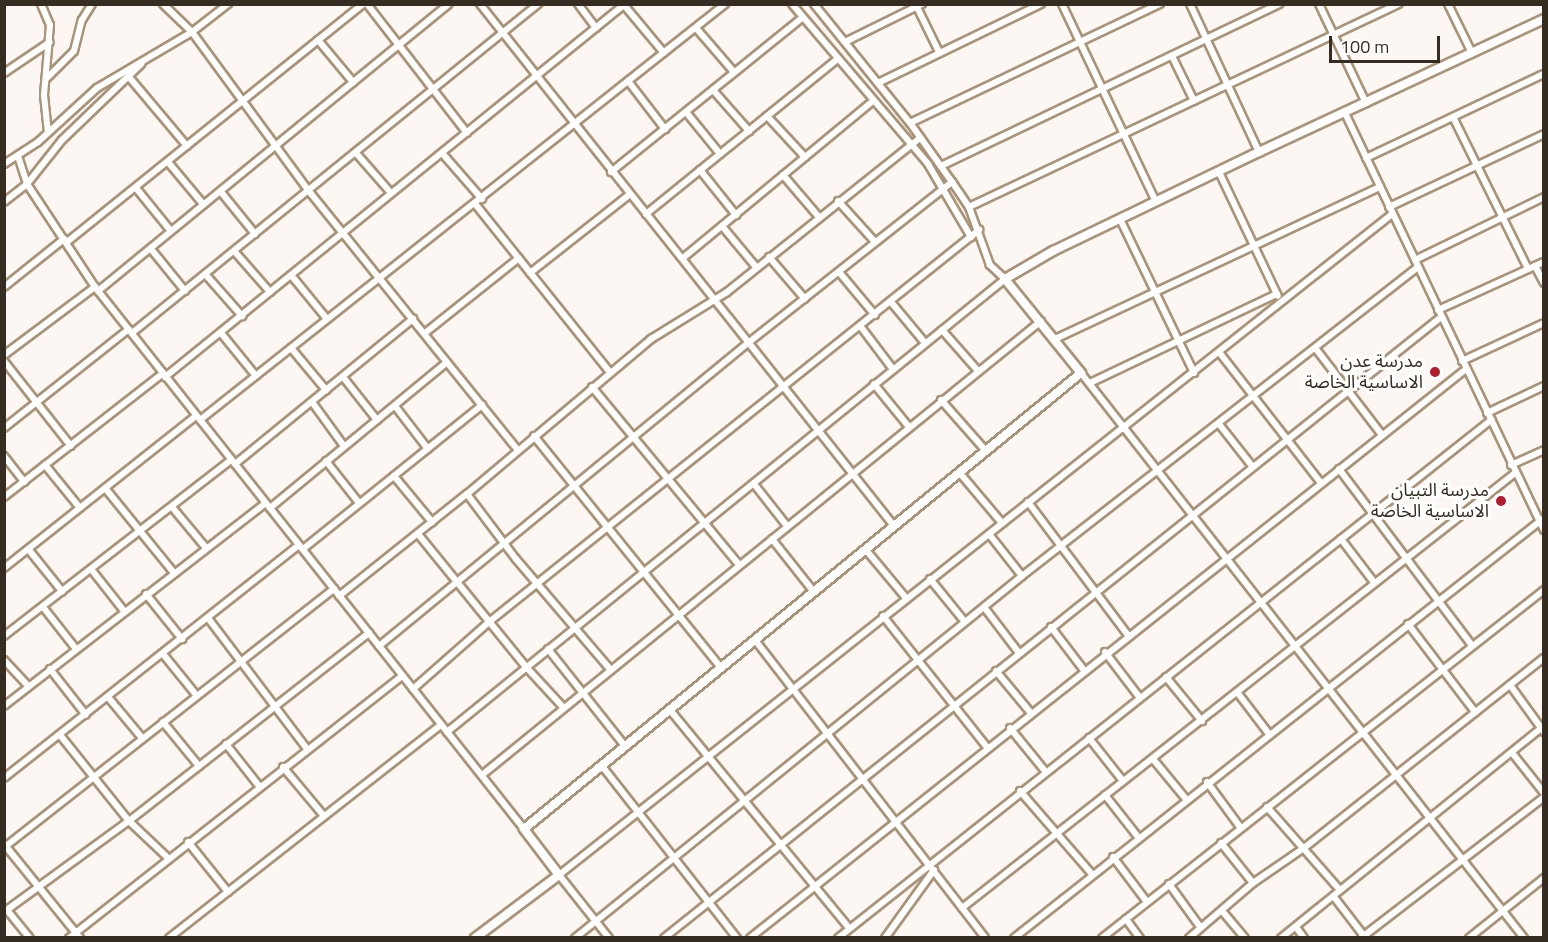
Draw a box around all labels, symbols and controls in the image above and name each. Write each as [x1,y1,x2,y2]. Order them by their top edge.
scale bar [1332,24,1443,62]
text: 100 m [1340,33,1389,60]
place label: مدرسة عدن الاساسية الخاصة [1305,351,1423,394]
marker: مدرسة عدن الاساسية الخاصة [1428,365,1442,379]
place label: مدرسة التبيان الاساسية الخاصة [1371,480,1489,522]
marker: مدرسة التبيان الاساسية الخاصة [1494,494,1508,508]

